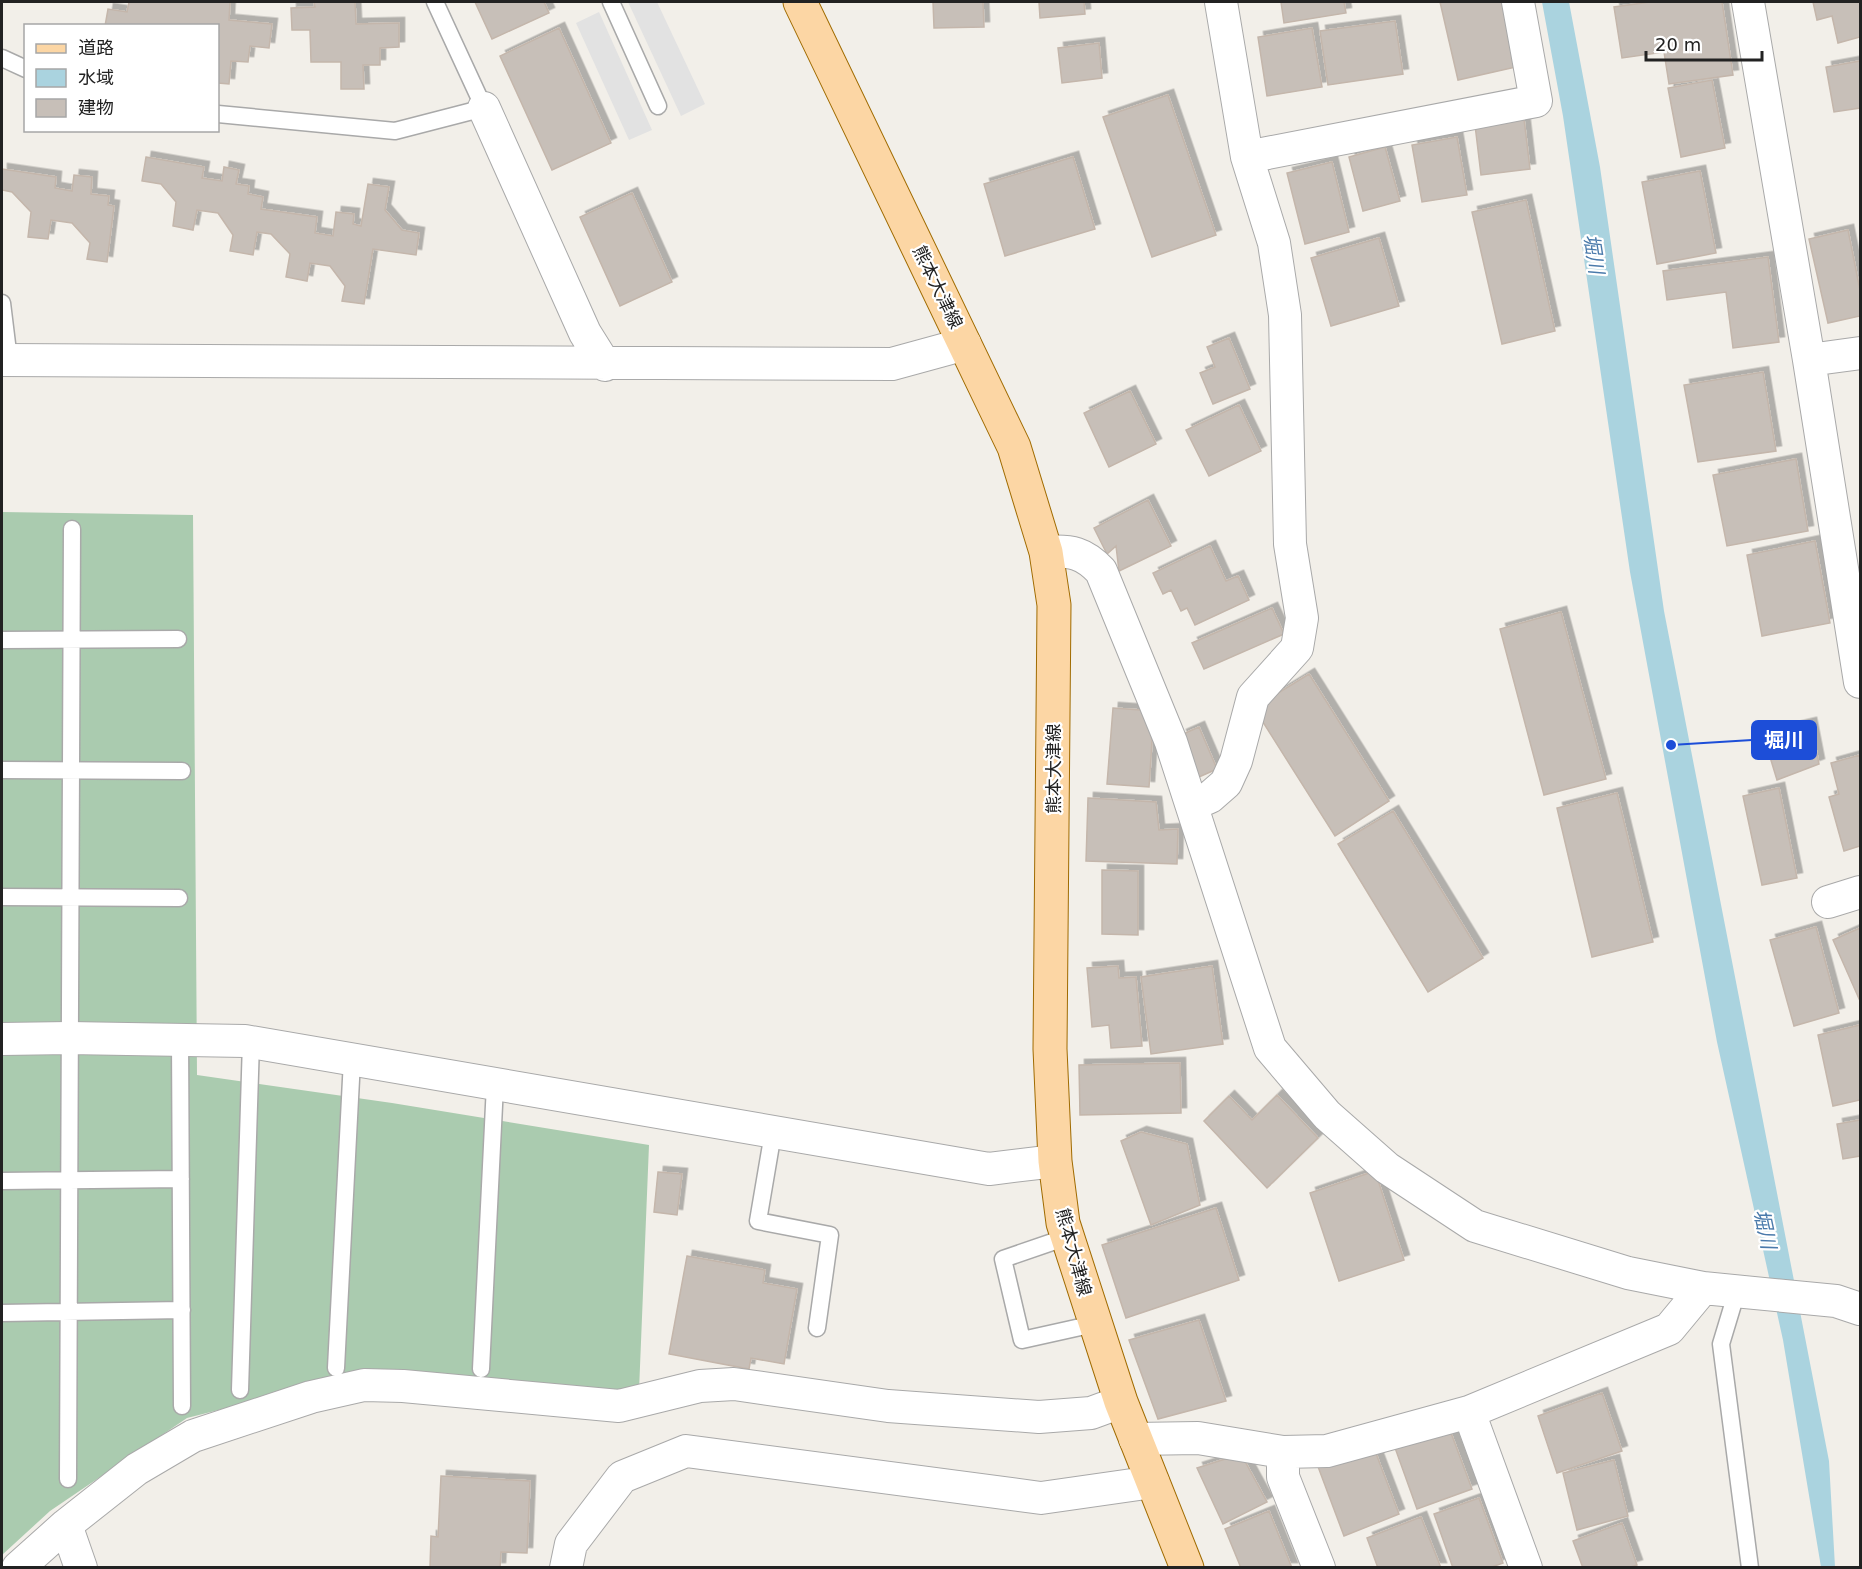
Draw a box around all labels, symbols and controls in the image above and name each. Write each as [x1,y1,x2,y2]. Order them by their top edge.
legend [24,24,219,132]
scale bar [1646,24,1762,62]
text: 20 m [1655,34,1701,55]
text: 道路 [78,37,114,58]
text: 水域 [78,67,114,88]
text: 建物 [78,97,114,118]
water label: 堀川 [1579,232,1609,278]
street label: 熊本大津線 [909,242,967,332]
callout: 堀川 [1752,721,1816,759]
street label: 熊本大津線 [1043,724,1064,814]
text: 堀川 [1764,728,1804,752]
street label: 熊本大津線 [1052,1206,1096,1298]
water label: 堀川 [1749,1207,1781,1253]

